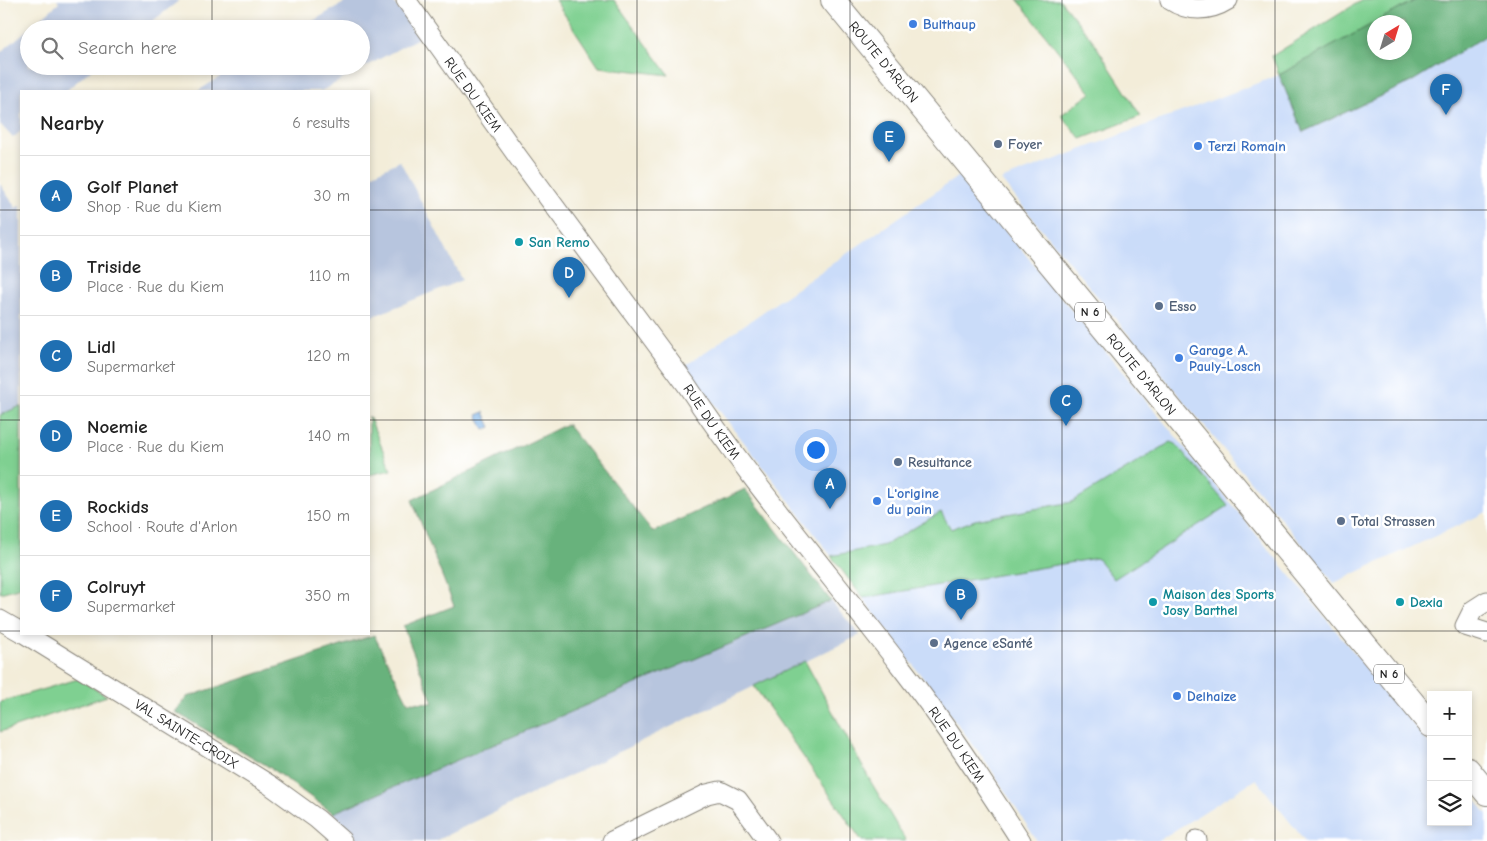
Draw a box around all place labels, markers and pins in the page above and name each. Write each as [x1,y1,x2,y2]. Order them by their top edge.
place label: Bulthaup [923,16,976,33]
marker: Bulthaup [907,18,919,30]
pin: F [1430,74,1462,115]
pin: E [873,121,905,162]
place label: Foyer [1008,136,1042,153]
marker: Foyer [992,138,1004,150]
place label: Terzi Romain [1208,138,1286,155]
marker: Terzi Romain [1192,140,1204,152]
place label: San Remo [529,234,590,251]
marker: San Remo [513,236,525,248]
pin: D [553,257,585,298]
place label: Esso [1169,298,1196,315]
marker: Esso [1153,300,1165,312]
place label: Garage A. Pauly-Losch [1189,342,1261,375]
marker: Garage A. Pauly-Losch [1173,352,1185,364]
pin: C [1050,385,1082,426]
place label: Resultance [908,454,972,471]
marker: Resultance [892,456,904,468]
pin: A [814,468,846,509]
place label: L'origine du pain [887,485,939,518]
marker: L'origine du pain [871,495,883,507]
place label: Total Strassen [1351,513,1435,530]
marker: Total Strassen [1335,515,1347,527]
pin: B [945,579,977,620]
place label: Maison des Sports Josy Barthel [1163,586,1274,619]
place label: Dexia [1410,594,1443,611]
marker: Maison des Sports Josy Barthel [1147,596,1159,608]
marker: Dexia [1394,596,1406,608]
place label: Agence eSanté [944,635,1033,652]
marker: Agence eSanté [928,637,940,649]
place label: Delhaize [1187,688,1237,705]
marker: Delhaize [1171,690,1183,702]

